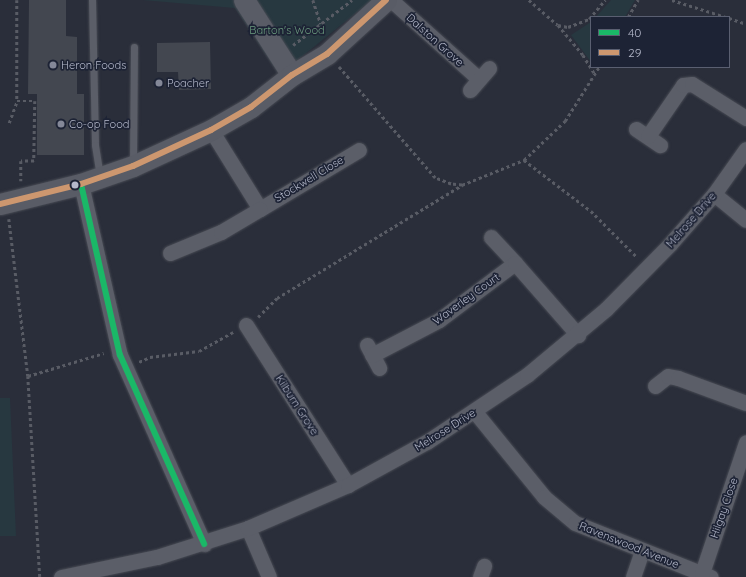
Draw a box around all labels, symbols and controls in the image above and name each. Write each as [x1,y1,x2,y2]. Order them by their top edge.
street label: Dalston Grove [404,11,466,69]
legend [590,16,730,68]
park label: Barton's Wood [249,23,325,37]
text: 40 [628,25,641,40]
text: 29 [628,45,641,60]
place label: Heron Foods [61,58,126,72]
marker: Heron Foods [48,60,58,70]
place label: Poacher [167,76,209,90]
marker: Poacher [154,78,164,88]
place label: Co-op Food [69,117,129,131]
marker: Co-op Food [56,119,66,129]
street label: Stockwell Close [272,153,346,205]
unlabelled marker [70,180,80,190]
street label: Melrose Drive [663,190,719,250]
street label: Waverley Court [430,270,502,328]
street label: Kilburn Grove [273,372,321,438]
street label: Melrose Drive [412,406,478,454]
street label: Hilgay Close [707,476,741,540]
street label: Ravenswood Avenue [577,519,681,571]

